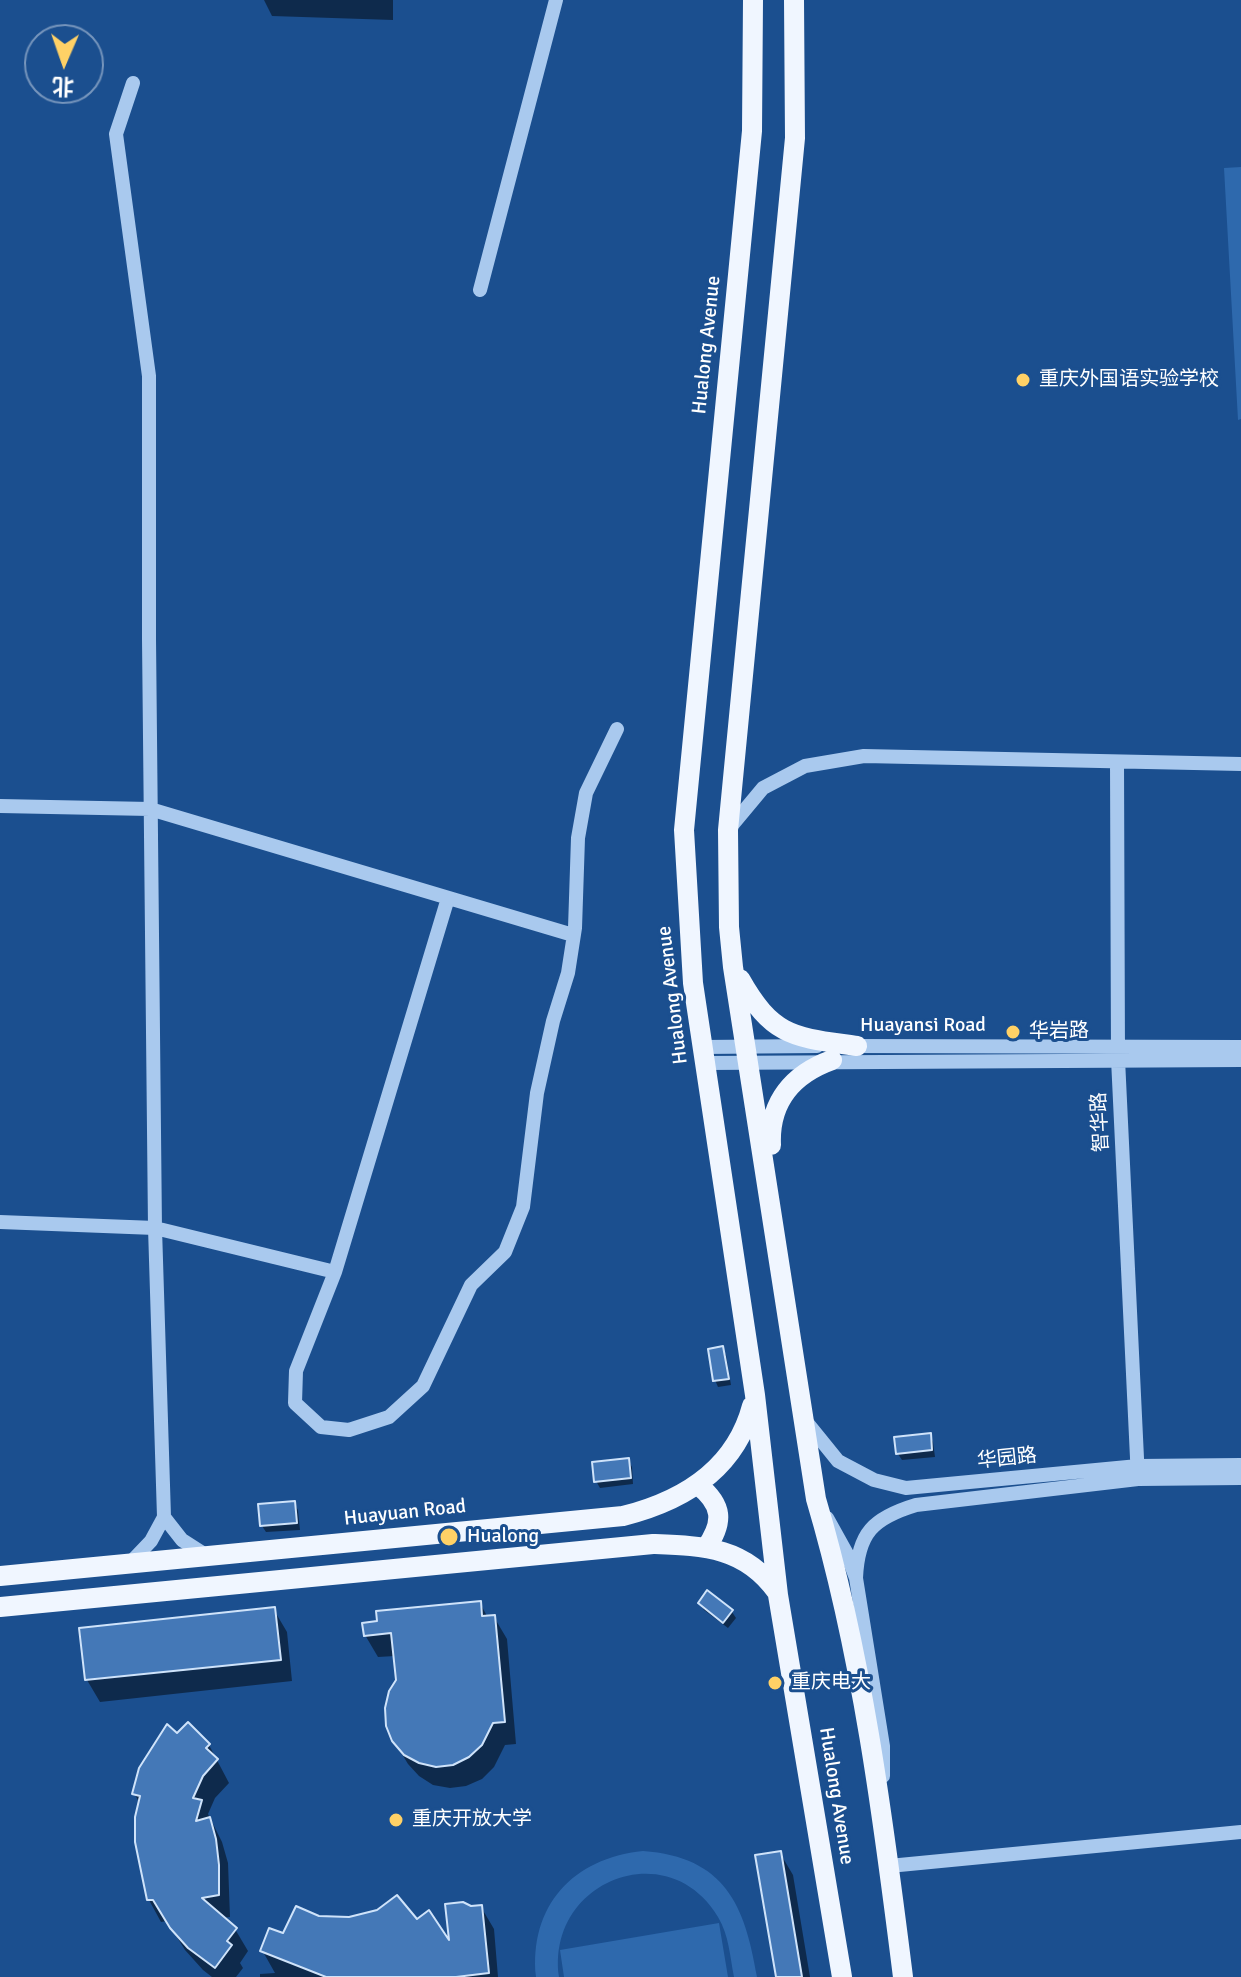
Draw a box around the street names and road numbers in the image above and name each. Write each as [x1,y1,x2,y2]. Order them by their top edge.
street label: Hualong Avenue [688,275,726,415]
street label: Hualong Avenue [653,925,693,1065]
street label: Huayansi Road [860,1014,986,1038]
street label: 智华路 [1087,1091,1115,1153]
street label: 华园路 [976,1444,1038,1474]
street label: Huayuan Road [343,1495,467,1531]
street label: Hualong Avenue [813,1725,859,1867]

